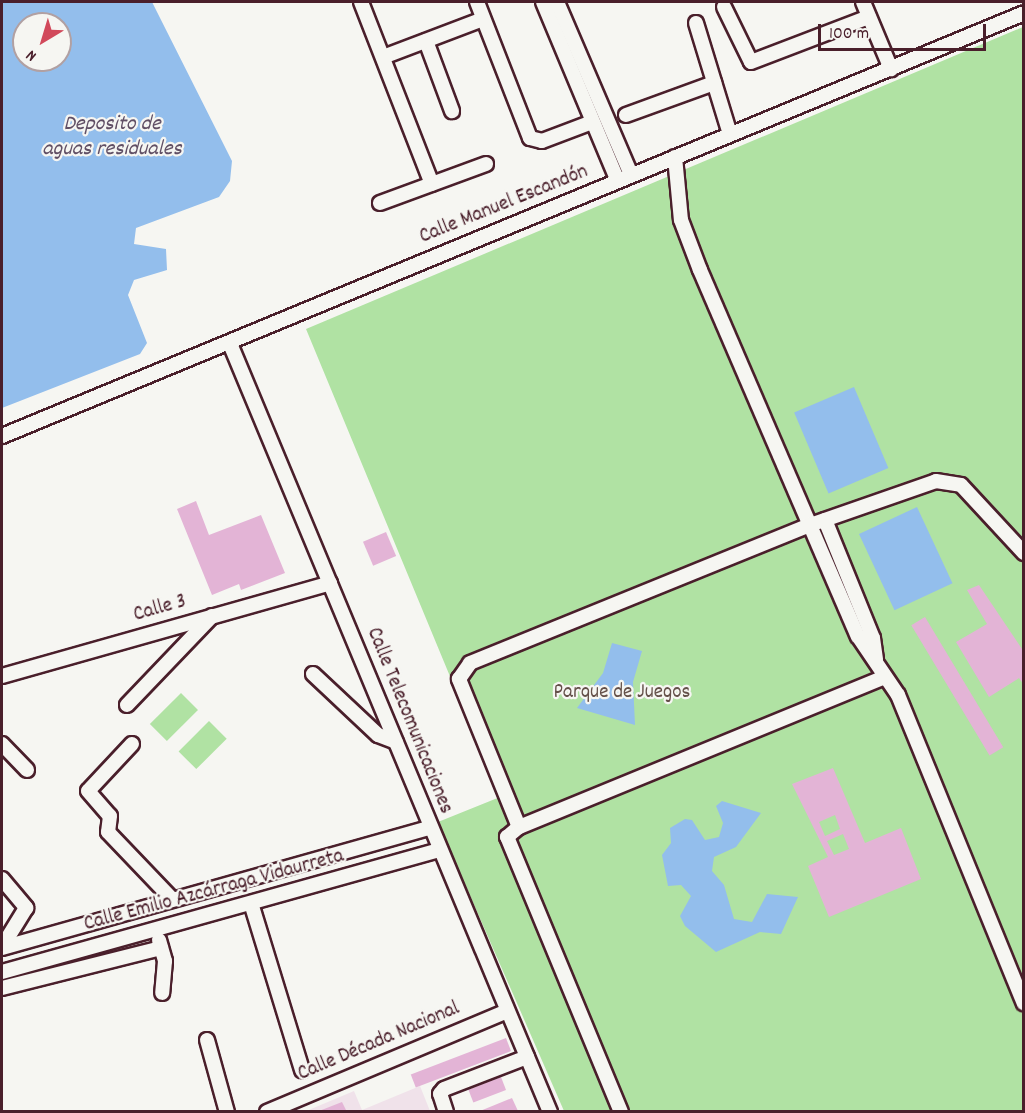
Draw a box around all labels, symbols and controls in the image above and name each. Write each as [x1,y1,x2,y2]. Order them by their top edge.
north arrow [12,12,72,72]
scale bar [821,12,989,50]
text: 100 m [829,22,869,47]
text: N [22,44,42,66]
water label: Deposito de aguas residuales [42,111,182,162]
street label: Calle Manuel Escandón [416,160,592,250]
street label: Calle 3 [131,590,189,628]
street label: Calle Telecomunicaciones [360,624,458,818]
park label: Parque de Juegos [554,680,690,706]
street label: Calle Emilio Azcárraga Vidaurreta [81,844,347,938]
street label: Calle Década Nacional [294,997,464,1087]

